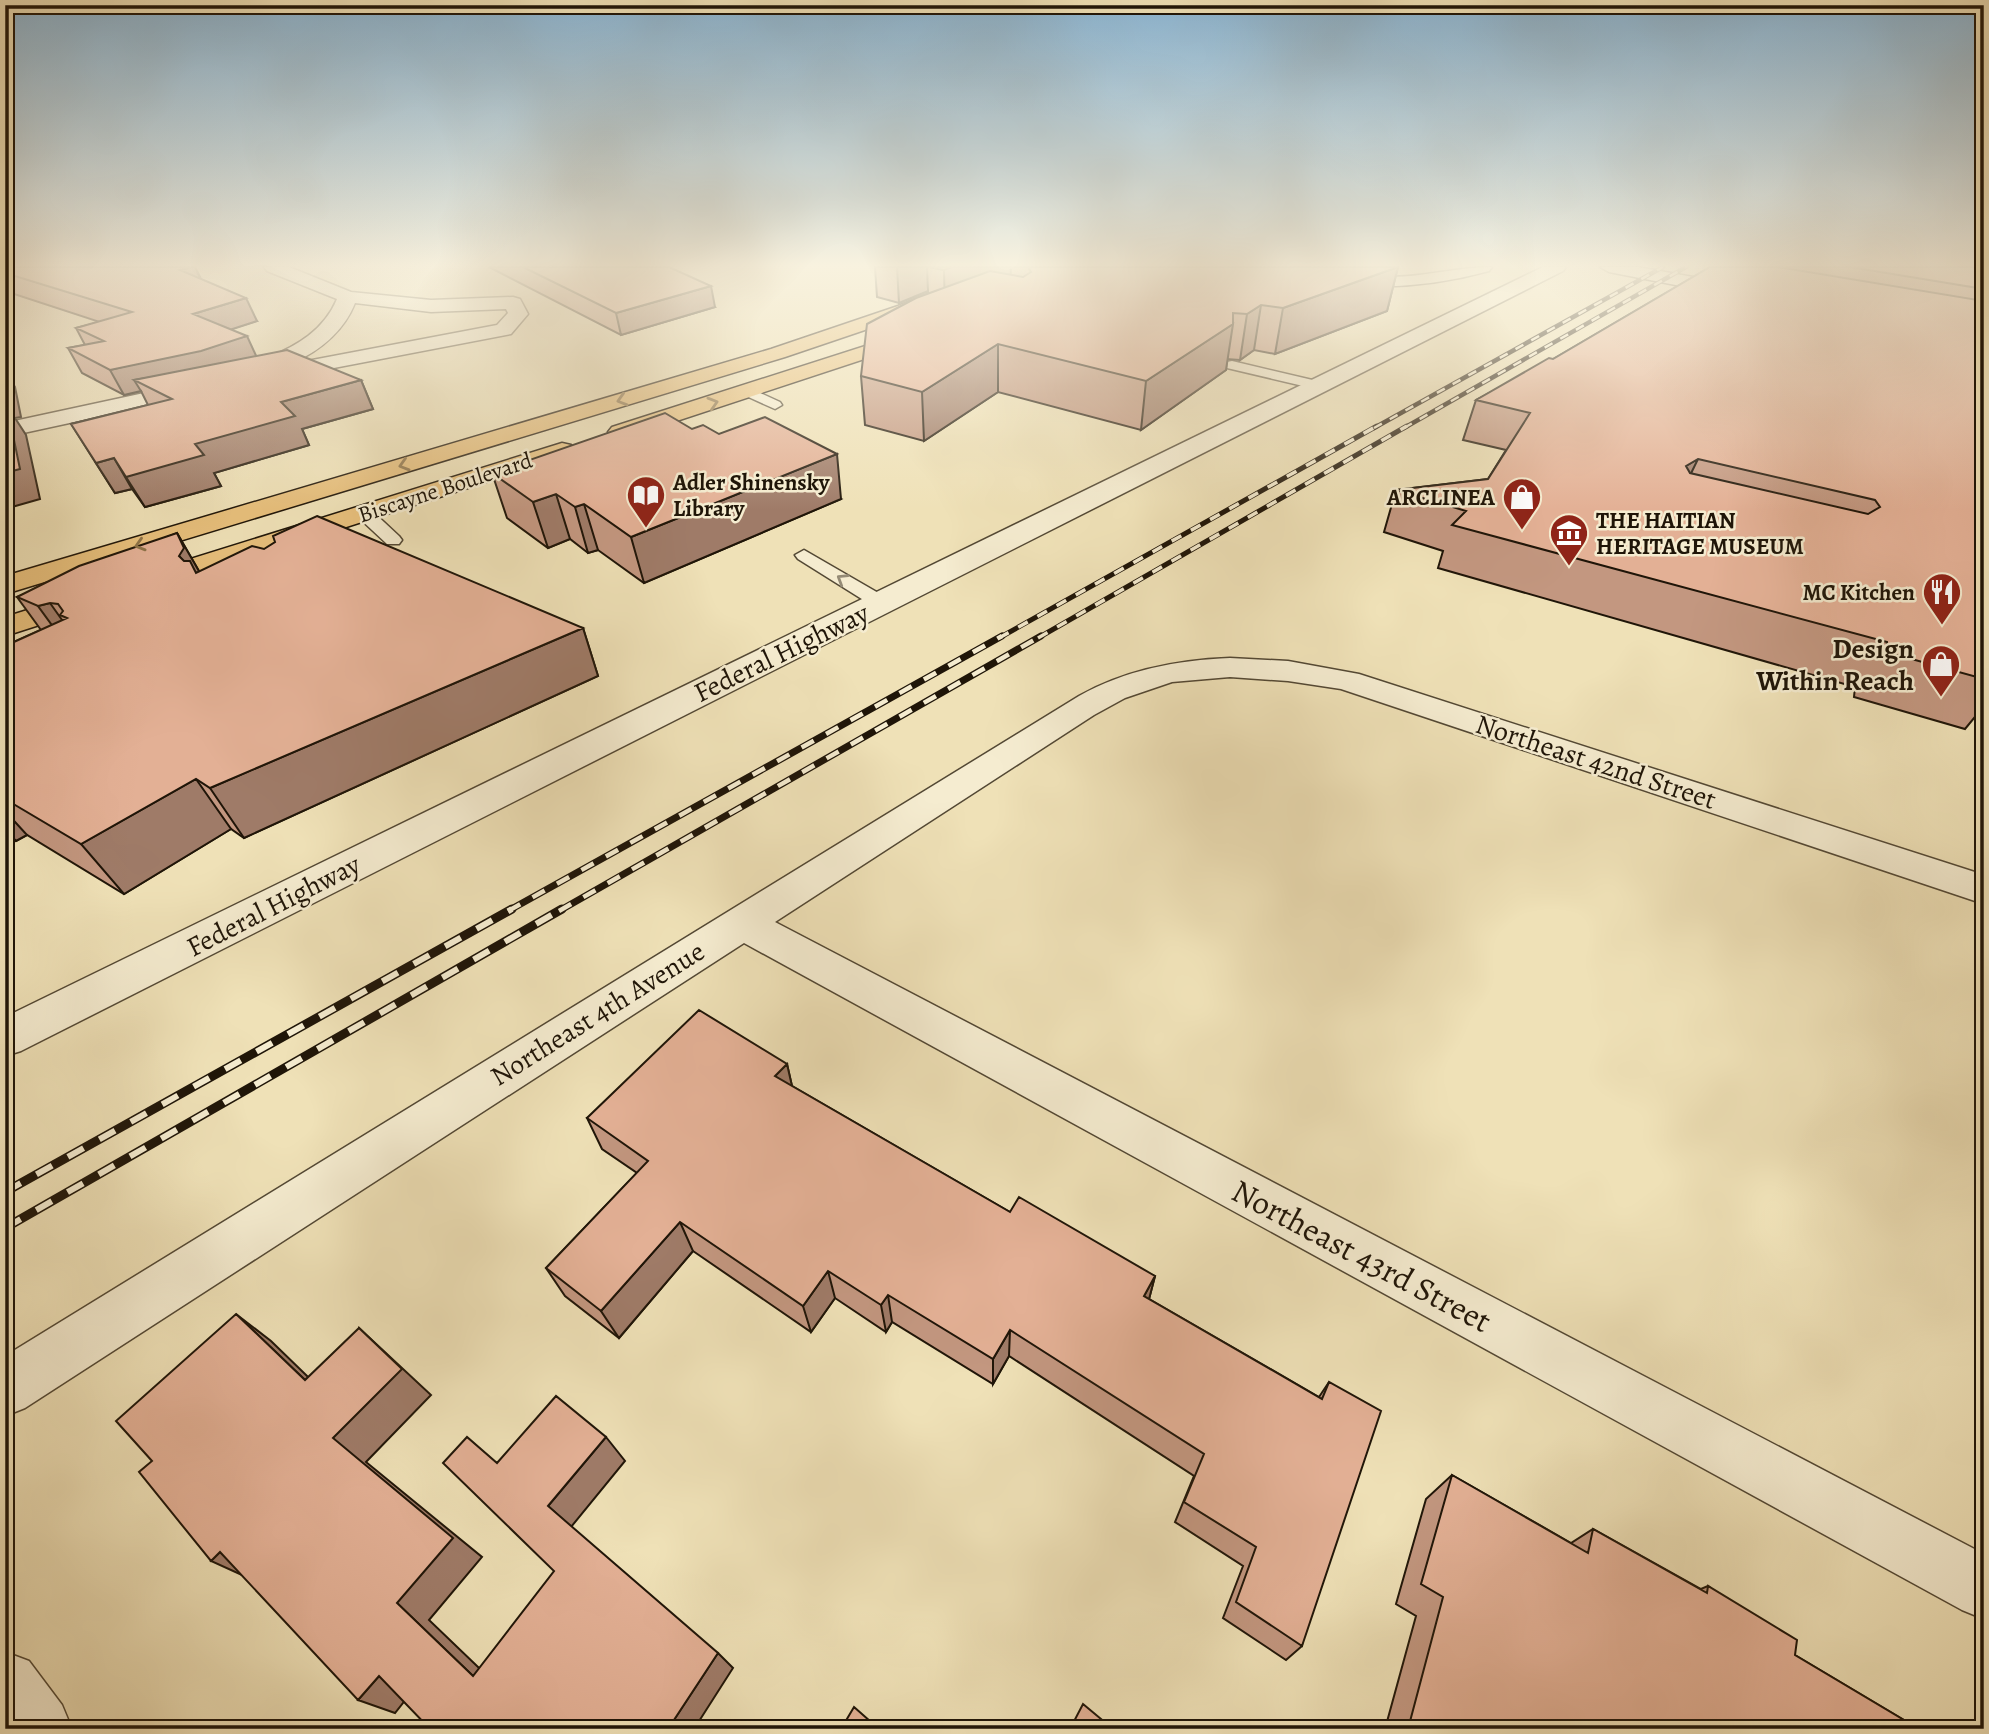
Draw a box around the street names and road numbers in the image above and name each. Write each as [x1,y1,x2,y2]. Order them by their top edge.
street label: Biscayne Boulevard [354,444,537,530]
street label: Federal Highway [687,594,876,712]
street label: Northeast 42nd Street [1471,705,1721,819]
street label: Federal Highway [180,845,367,966]
street label: Northeast 4th Avenue [483,933,712,1095]
street label: Northeast 43rd Street [1224,1168,1500,1343]

